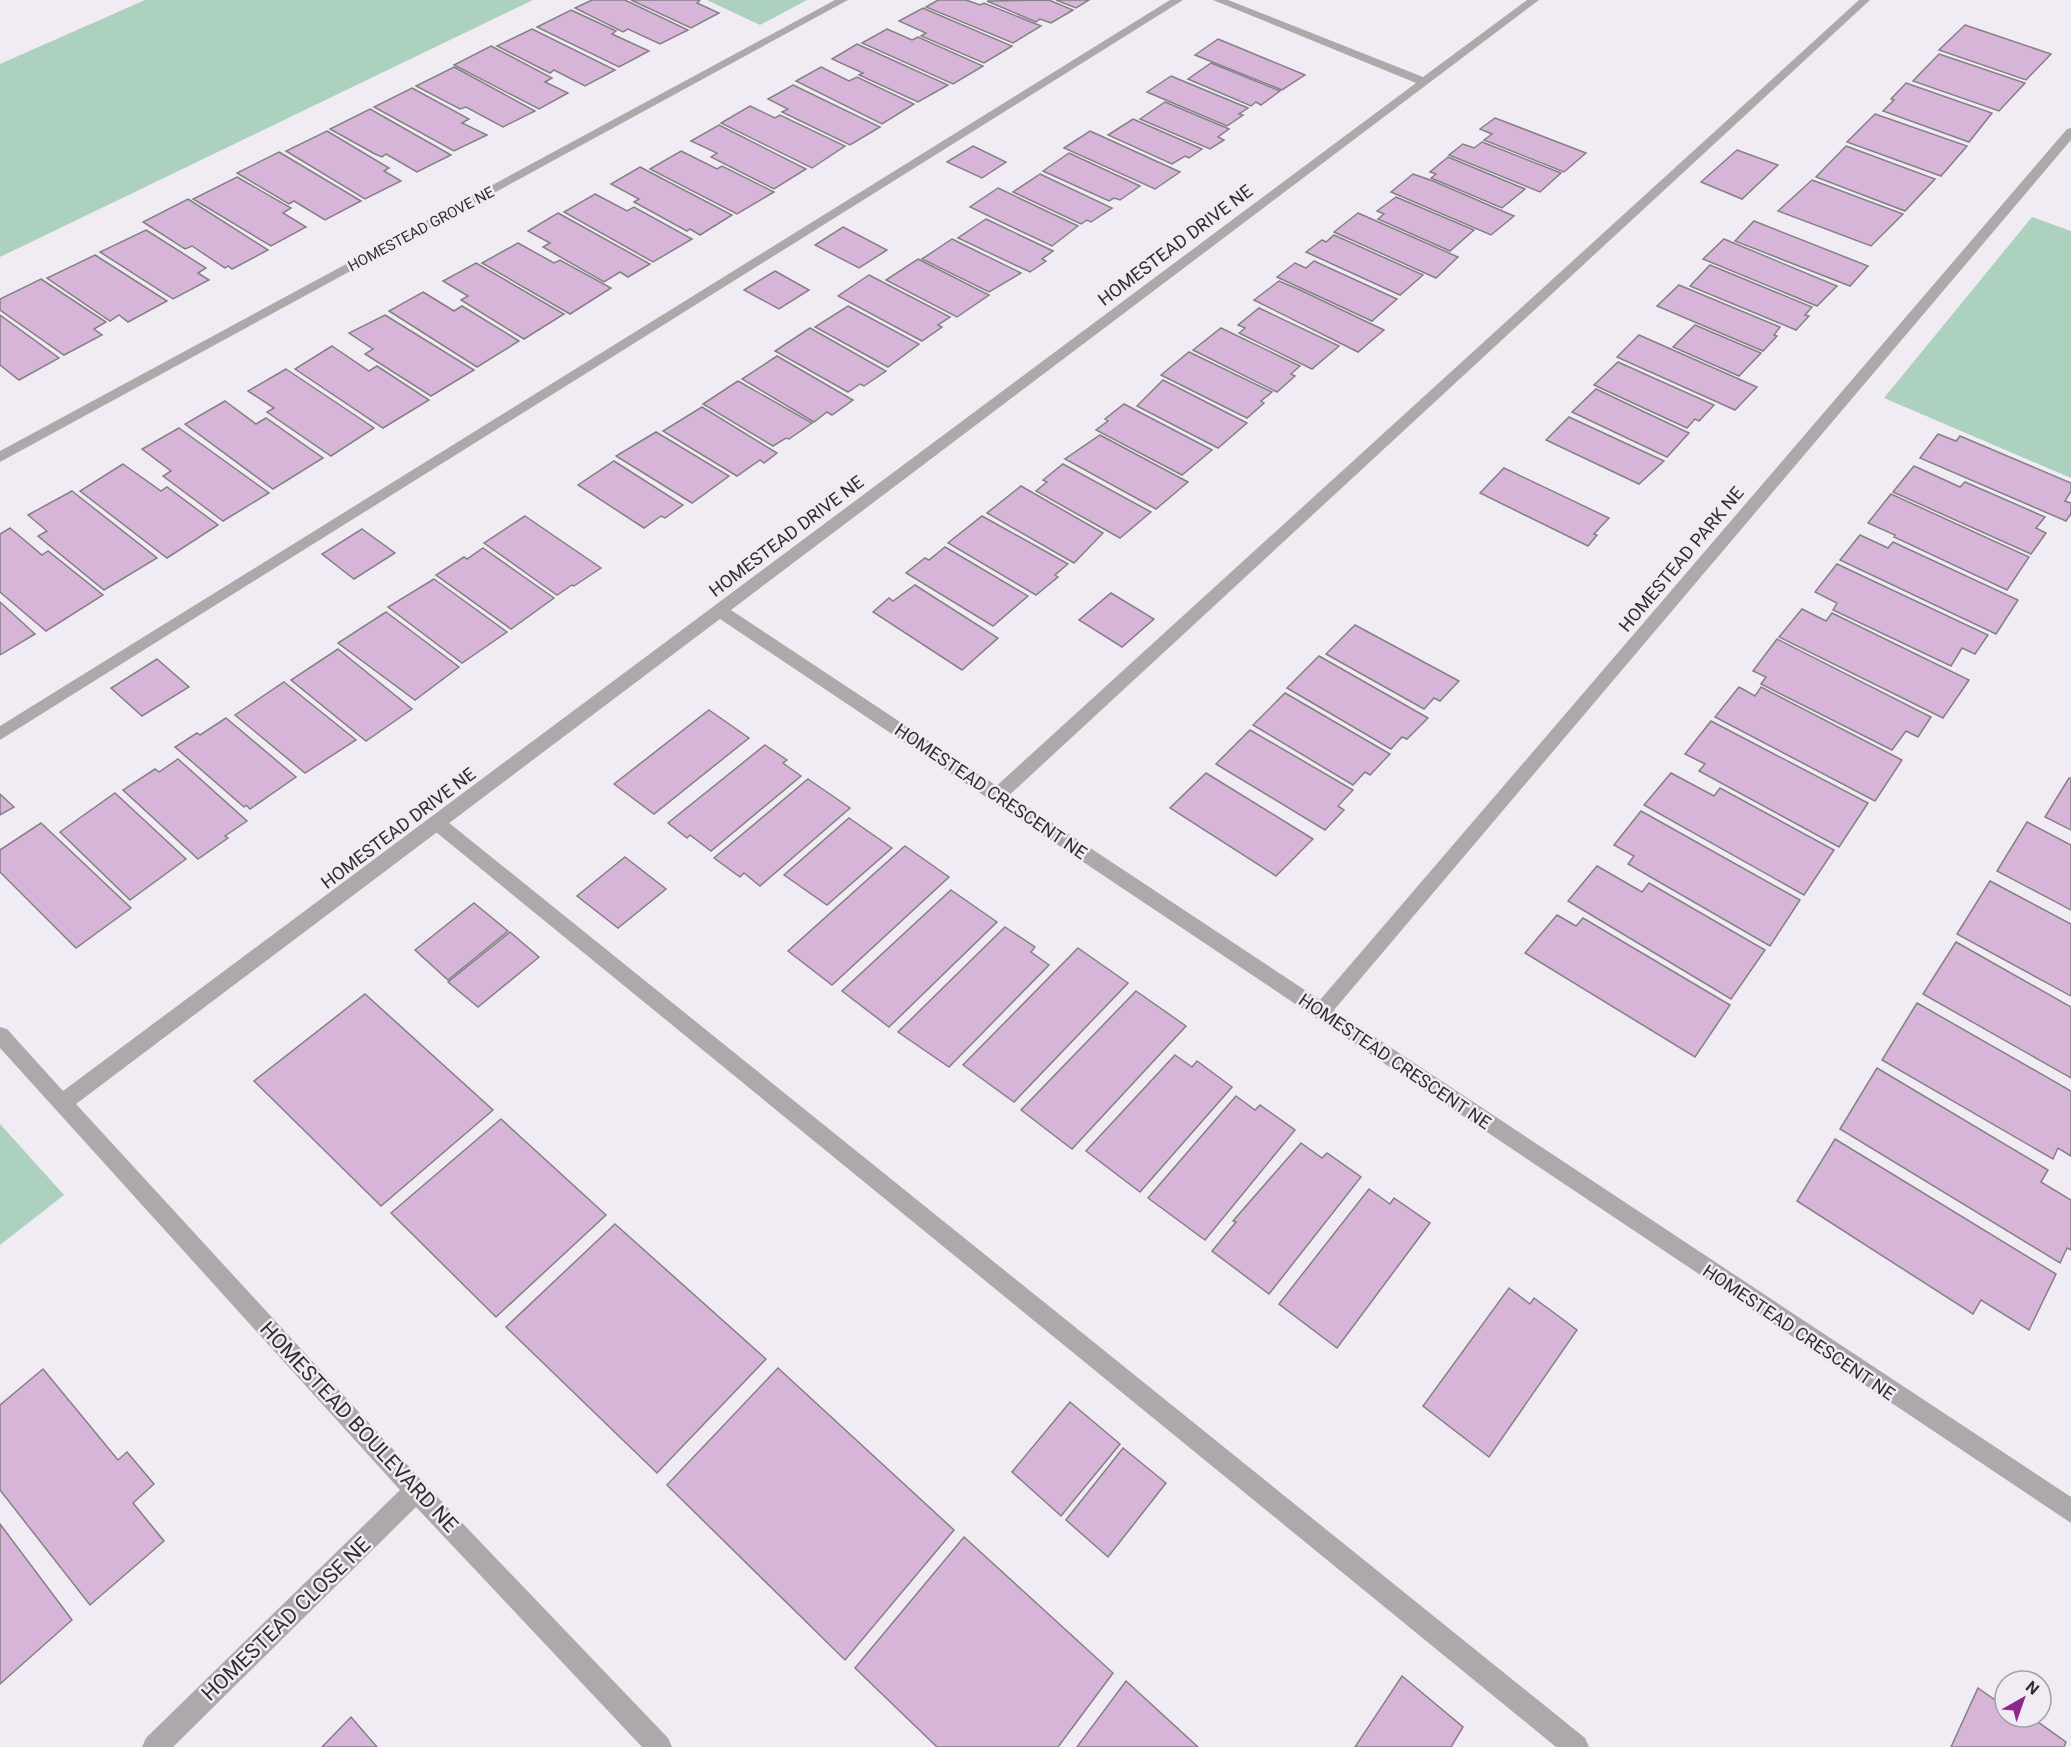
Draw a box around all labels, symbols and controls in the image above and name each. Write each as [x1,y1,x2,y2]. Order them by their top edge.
street label: HOMESTEAD DRIVE NE [1094,180,1256,310]
street label: HOMESTEAD GROVE NE [345,183,498,275]
street label: HOMESTEAD DRIVE NE [705,471,867,601]
street label: HOMESTEAD PARK NE [1614,482,1748,636]
street label: HOMESTEAD CRESCENT NE [891,719,1091,863]
street label: HOMESTEAD DRIVE NE [317,763,479,893]
street label: HOMESTEAD CRESCENT NE [1295,989,1495,1133]
street label: HOMESTEAD CRESCENT NE [1699,1260,1899,1404]
street label: HOMESTEAD BOULEVARD NE [255,1317,463,1537]
street label: HOMESTEAD CLOSE NE [197,1532,375,1706]
north arrow [1993,1669,2053,1729]
text: N [2022,1677,2043,1699]

